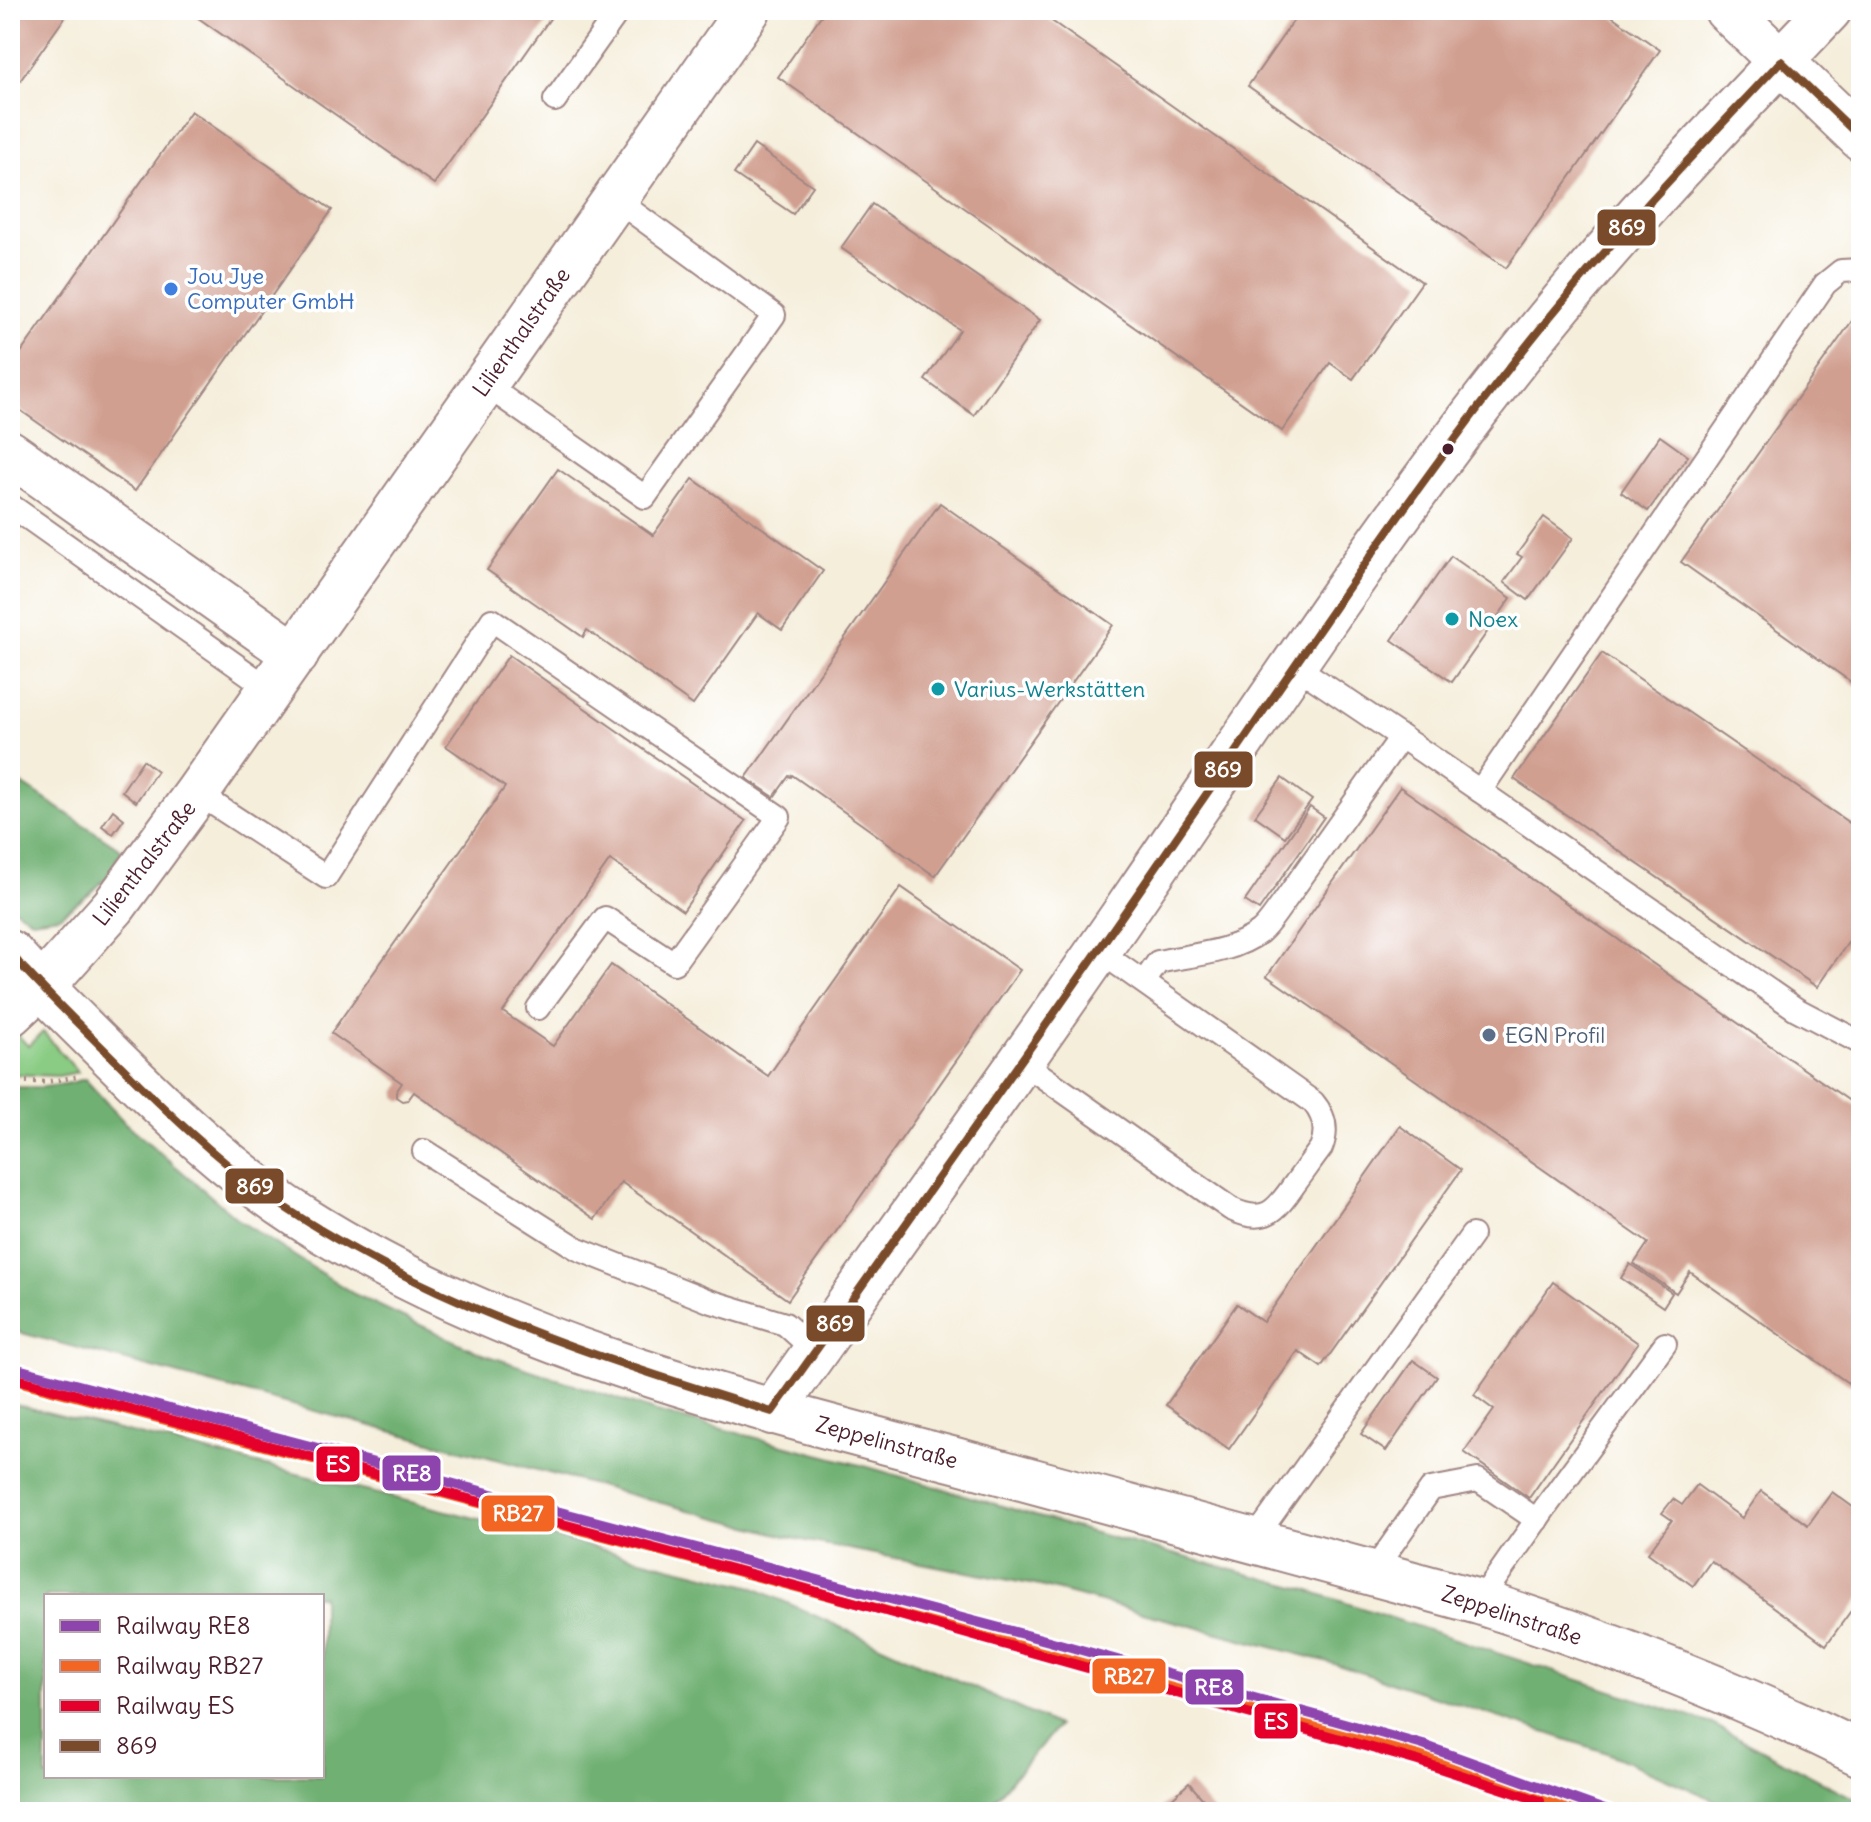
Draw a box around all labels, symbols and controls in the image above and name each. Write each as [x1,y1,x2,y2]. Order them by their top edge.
line badge: 869 [1596,208,1657,247]
text: 869 [1608,213,1646,241]
place label: Jou Jye Computer GmbH [187,262,355,315]
street label: Lilienthalstraße [466,262,576,402]
marker: Jou Jye Computer GmbH [162,280,180,298]
unlabelled marker [1440,441,1456,457]
place label: Noex [1468,605,1518,633]
marker: Noex [1443,610,1461,628]
place label: Varius-Werkstätten [954,675,1145,703]
marker: Varius-Werkstätten [929,680,947,698]
line badge: 869 [1193,750,1254,789]
text: 869 [1204,755,1242,783]
street label: Lilienthalstraße [86,795,202,931]
place label: EGN Profil [1505,1021,1605,1049]
marker: EGN Profil [1480,1026,1498,1044]
line badge: 869 [224,1167,285,1205]
text: 869 [236,1172,274,1200]
line badge: 869 [805,1304,866,1343]
text: 869 [816,1309,854,1337]
street label: Zeppelinstraße [813,1410,961,1474]
line badge: ES [315,1445,361,1483]
text: ES [325,1450,351,1478]
line badge: RE8 [381,1454,442,1492]
text: RE8 [392,1459,432,1487]
line badge: RB27 [480,1494,556,1533]
text: RB27 [492,1499,544,1527]
street label: Zeppelinstraße [1438,1579,1586,1651]
legend [44,1594,324,1778]
text: Railway RE8 [116,1610,251,1640]
text: Railway RB27 [116,1650,264,1680]
line badge: RB27 [1091,1657,1167,1695]
text: RB27 [1103,1662,1155,1690]
line badge: RE8 [1184,1668,1245,1706]
text: RE8 [1194,1673,1234,1701]
text: Railway ES [116,1690,235,1720]
line badge: ES [1253,1702,1299,1740]
text: ES [1263,1707,1289,1735]
text: 869 [116,1730,157,1760]

